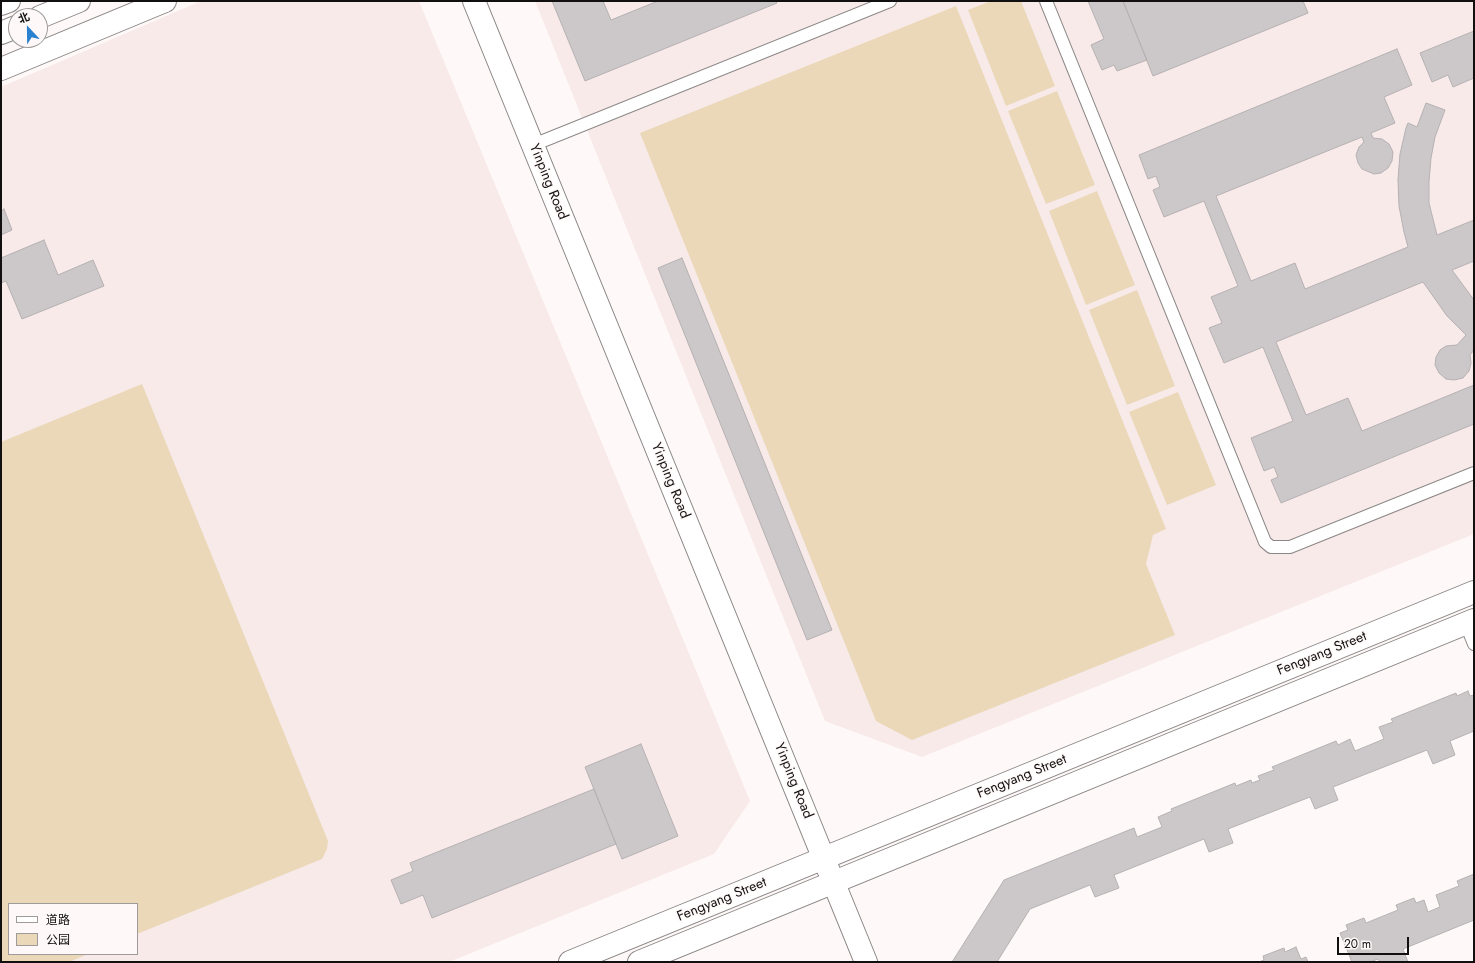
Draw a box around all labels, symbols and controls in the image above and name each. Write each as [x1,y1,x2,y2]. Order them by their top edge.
north arrow [8,8,48,48]
text: 北 [16,8,32,27]
street label: Yinping Road [525,142,571,222]
street label: Yinping Road [647,441,693,521]
street label: Fengyang Street [1275,628,1369,680]
street label: Yinping Road [770,741,816,821]
street label: Fengyang Street [975,751,1069,803]
street label: Fengyang Street [675,874,769,926]
legend [8,903,138,955]
text: 道路 [46,911,70,929]
scale bar [1339,929,1411,955]
text: 公园 [46,931,70,949]
text: 20 m [1344,935,1371,953]

